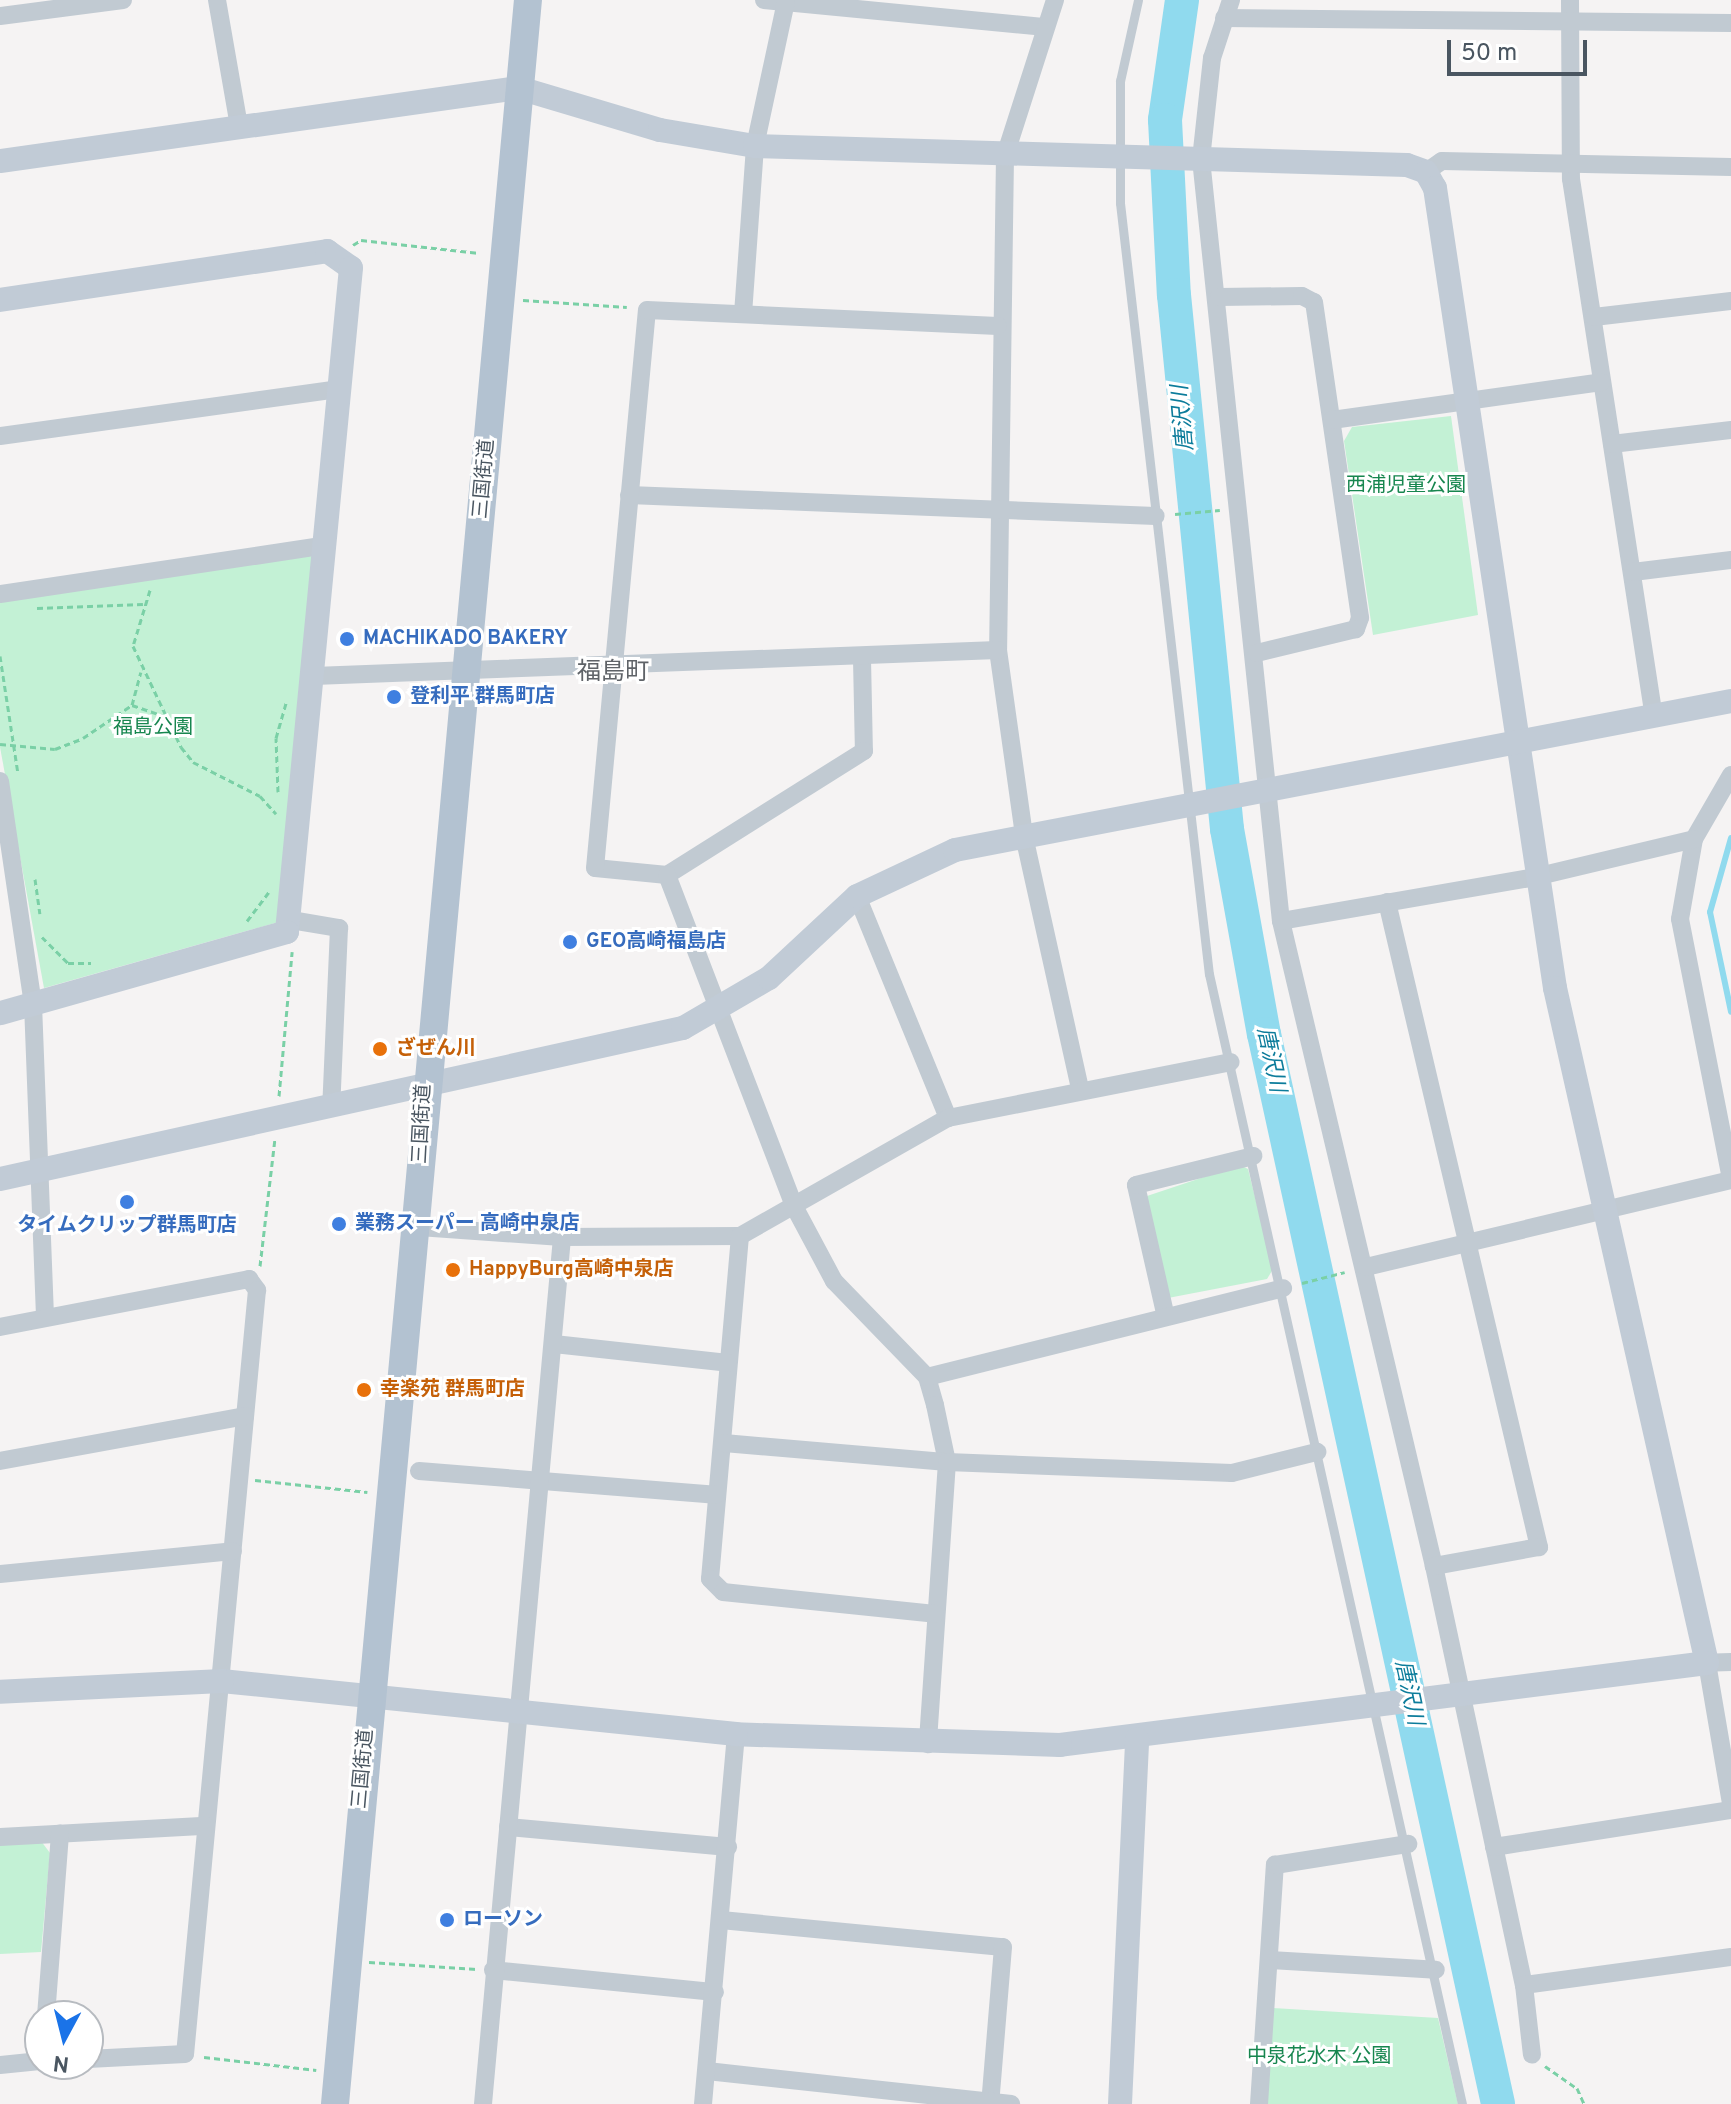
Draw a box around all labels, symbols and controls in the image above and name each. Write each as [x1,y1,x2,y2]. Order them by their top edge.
scale bar [1451,24,1591,74]
text: 50 m [1461,39,1517,69]
water label: 唐沢川 [1168,384,1200,452]
street label: 三国街道 [470,438,500,520]
park label: 西浦児童公園 [1346,474,1466,498]
place label: MACHIKADO BAKERY [363,627,568,651]
marker: MACHIKADO BAKERY [338,630,356,648]
district label: 福島町 [577,660,649,688]
place label: 登利平 群馬町店 [410,685,555,709]
marker: 登利平 群馬町店 [385,688,403,706]
park label: 福島公園 [113,716,193,740]
place label: GEO高崎福島店 [586,930,726,954]
marker: GEO高崎福島店 [561,933,579,951]
water label: 唐沢川 [1250,1025,1290,1095]
place label: ざぜん川 [396,1037,476,1061]
marker: ざぜん川 [371,1040,389,1058]
street label: 三国街道 [409,1083,437,1165]
marker: タイムクリップ群馬町店 [118,1193,136,1211]
place label: 業務スーパー 高崎中泉店 [355,1212,580,1236]
place label: タイムクリップ群馬町店 [17,1214,237,1238]
marker: 業務スーパー 高崎中泉店 [330,1215,348,1233]
place label: HappyBurg高崎中泉店 [469,1258,674,1282]
marker: HappyBurg高崎中泉店 [444,1261,462,1279]
place label: 幸楽苑 群馬町店 [380,1378,525,1402]
marker: 幸楽苑 群馬町店 [355,1381,373,1399]
water label: 唐沢川 [1388,1658,1428,1728]
street label: 三国街道 [349,1728,379,1810]
place label: ローソン [463,1908,543,1932]
marker: ローソン [438,1911,456,1929]
north arrow [24,2000,104,2080]
park label: 中泉花水木 公園 [1247,2045,1391,2069]
text: N [52,2048,71,2077]

